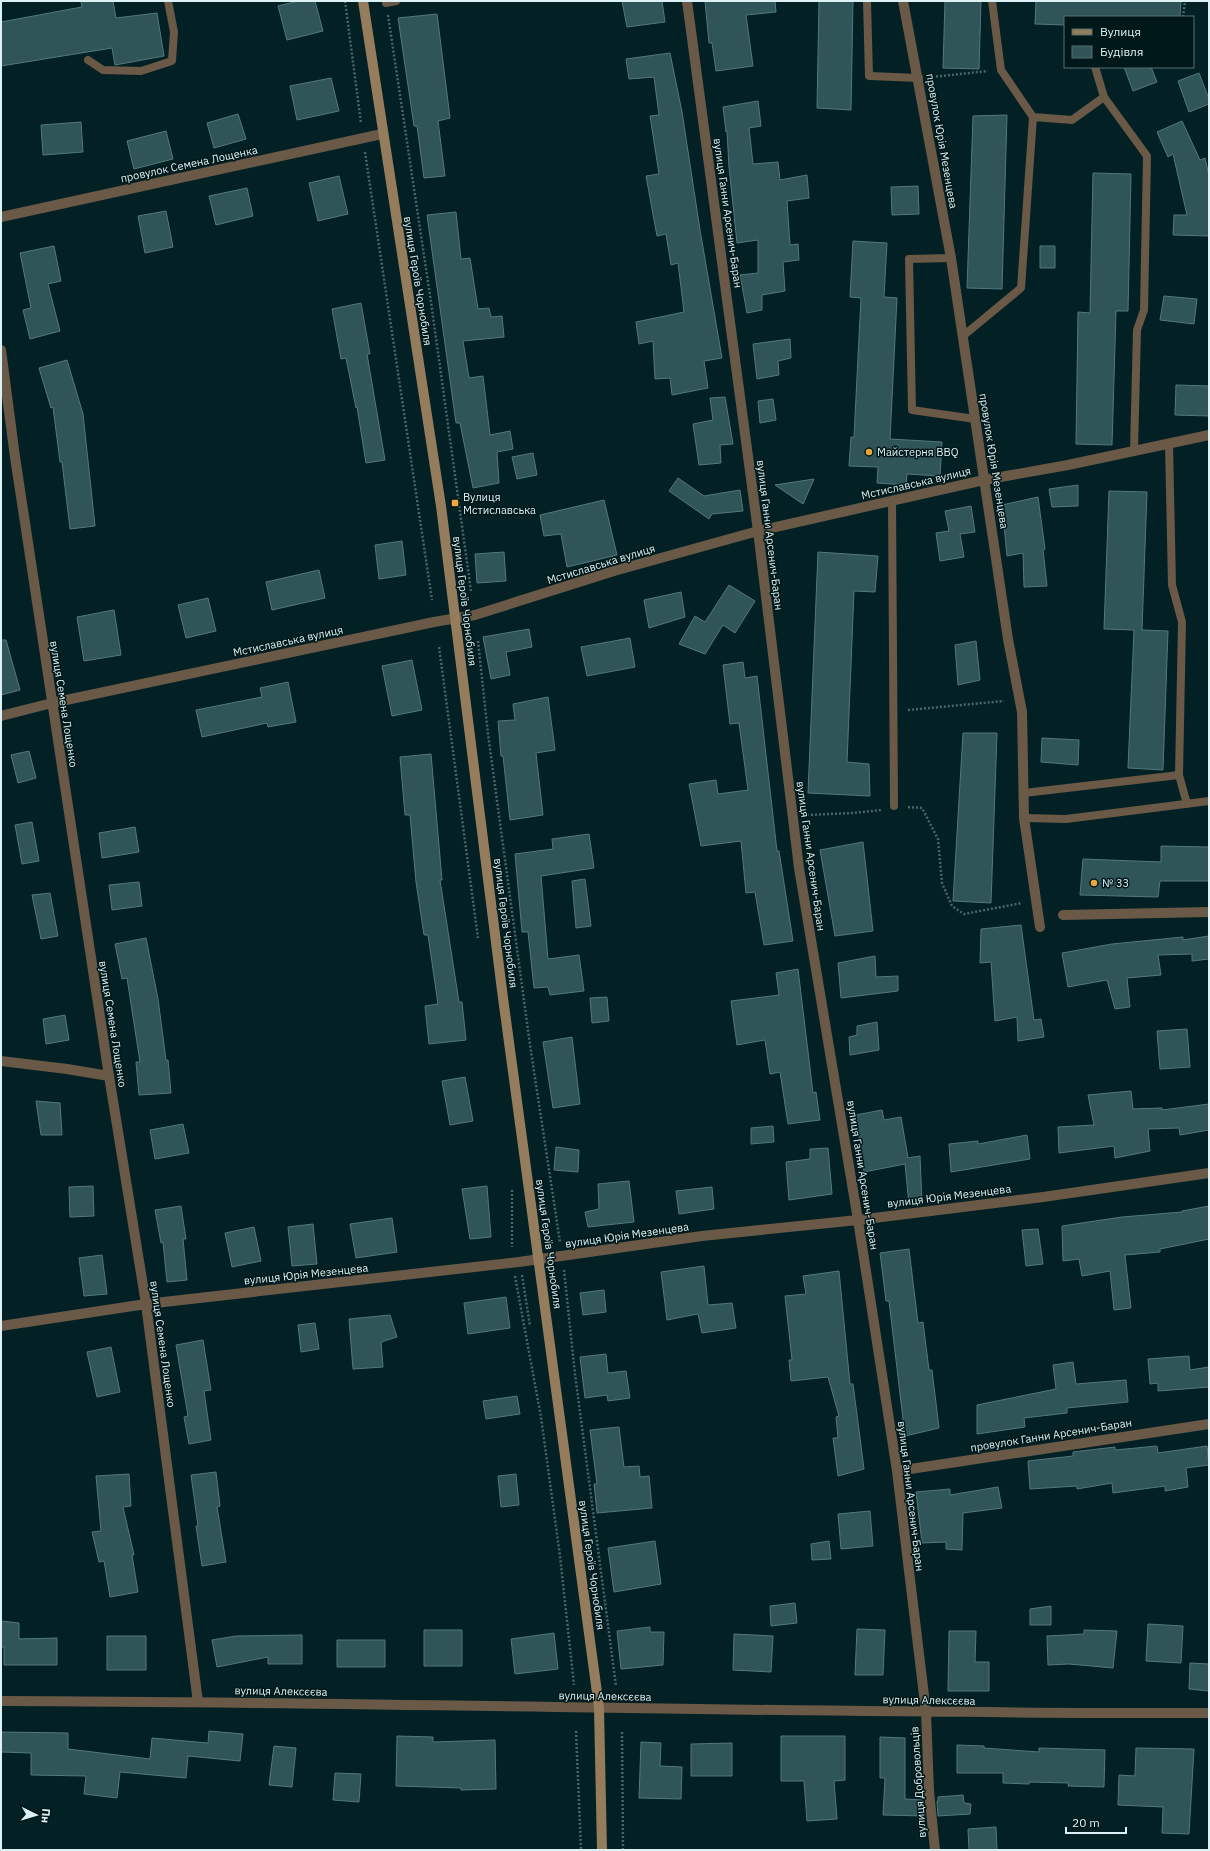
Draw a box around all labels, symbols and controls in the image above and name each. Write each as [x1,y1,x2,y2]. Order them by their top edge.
legend [1064,16,1194,68]
text: Вулиця [1100,24,1141,39]
text: Будівля [1100,44,1143,59]
street label: провулок Юрія Мезенцева [923,72,961,210]
street label: вулиця Ганни Арсенич-Баран [711,137,745,289]
street label: провулок Семена Лощенка [119,143,259,185]
street label: вулиця Героїв Чорнобиля [401,215,435,347]
street label: провулок Юрія Мезенцева [976,392,1012,530]
place label: Майстерня BBQ [877,445,959,459]
marker: Майстерня BBQ [864,447,874,457]
street label: вулиця Ганни Арсенич-Баран [754,459,786,611]
street label: Мстиславська вулиця [860,464,972,502]
place label: Вулиця Мстиславська [463,490,536,517]
marker: Вулиця Мстиславська [450,498,460,508]
street label: вулиця Героїв Чорнобиля [450,535,480,667]
street label: Мстиславська вулиця [545,541,657,587]
street label: Мстиславська вулиця [232,622,344,660]
street label: вулиця Семена Лощенко [47,640,81,768]
street label: вулиця Ганни Арсенич-Баран [794,780,828,932]
street label: вулиця Героїв Чорнобиля [491,857,521,989]
place label: № 33 [1102,876,1129,890]
marker: № 33 [1089,878,1099,888]
street label: вулиця Семена Лощенко [96,960,130,1088]
street label: вулиця Ганни Арсенич-Баран [844,1099,882,1251]
street label: вулиця Героїв Чорнобиля [533,1178,565,1310]
street label: вулиця Юрія Мезенцева [886,1181,1012,1211]
street label: вулиця Юрія Мезенцева [564,1219,690,1251]
street label: вулиця Юрія Мезенцева [243,1260,369,1287]
street label: вулиця Семена Лощенко [147,1280,179,1408]
street label: провулок Ганни Арсенич-Баран [969,1415,1133,1455]
street label: вулиця Ганни Арсенич-Баран [895,1420,927,1572]
street label: вулиця Героїв Чорнобиля [576,1499,608,1631]
street label: вулиця Алексєєва [234,1683,328,1699]
street label: вулиця Алексєєва [558,1688,652,1704]
street label: вулиця Алексєєва [882,1692,976,1708]
street label: вулиця Добровольців [907,1726,929,1838]
north arrow [16,1795,56,1835]
text: Пн [38,1808,54,1824]
scale bar [1066,1809,1126,1835]
text: 20 m [1072,1815,1100,1830]

